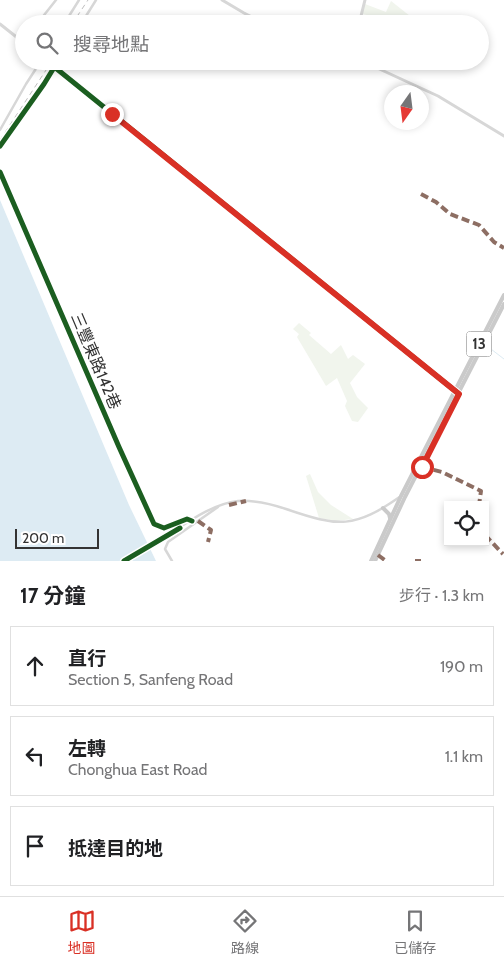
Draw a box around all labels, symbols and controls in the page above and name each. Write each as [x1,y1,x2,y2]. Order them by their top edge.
search box [15,15,489,70]
icon: search [33,29,61,57]
text: 搜尋地點 [73,33,149,56]
north arrow [384,85,429,130]
route end [101,103,124,126]
street label: 三豐東路142巷 [67,310,125,412]
road number: 13 [466,332,492,356]
route start [411,456,434,479]
map controls [444,501,489,546]
button: locate [444,501,489,546]
scale bar [15,526,99,549]
text: 200 m [22,529,64,547]
text: 17 分鐘 [20,583,85,608]
text: 步行 · 1.3 km [399,586,484,605]
text: 直行 [68,647,106,670]
icon: ahead [21,652,49,680]
text: 190 m [440,657,483,676]
text: Section 5, Sanfeng Road [68,670,233,689]
text: 左轉 [68,737,106,760]
icon: left [21,742,49,770]
text: 1.1 km [445,747,483,766]
text: Chonghua East Road [68,760,207,779]
icon: arrive [21,832,49,860]
text: 抵達目的地 [68,837,163,860]
tab: 地圖 [68,907,96,957]
tab: 路線 [231,907,259,957]
tab: 已儲存 [394,907,436,957]

